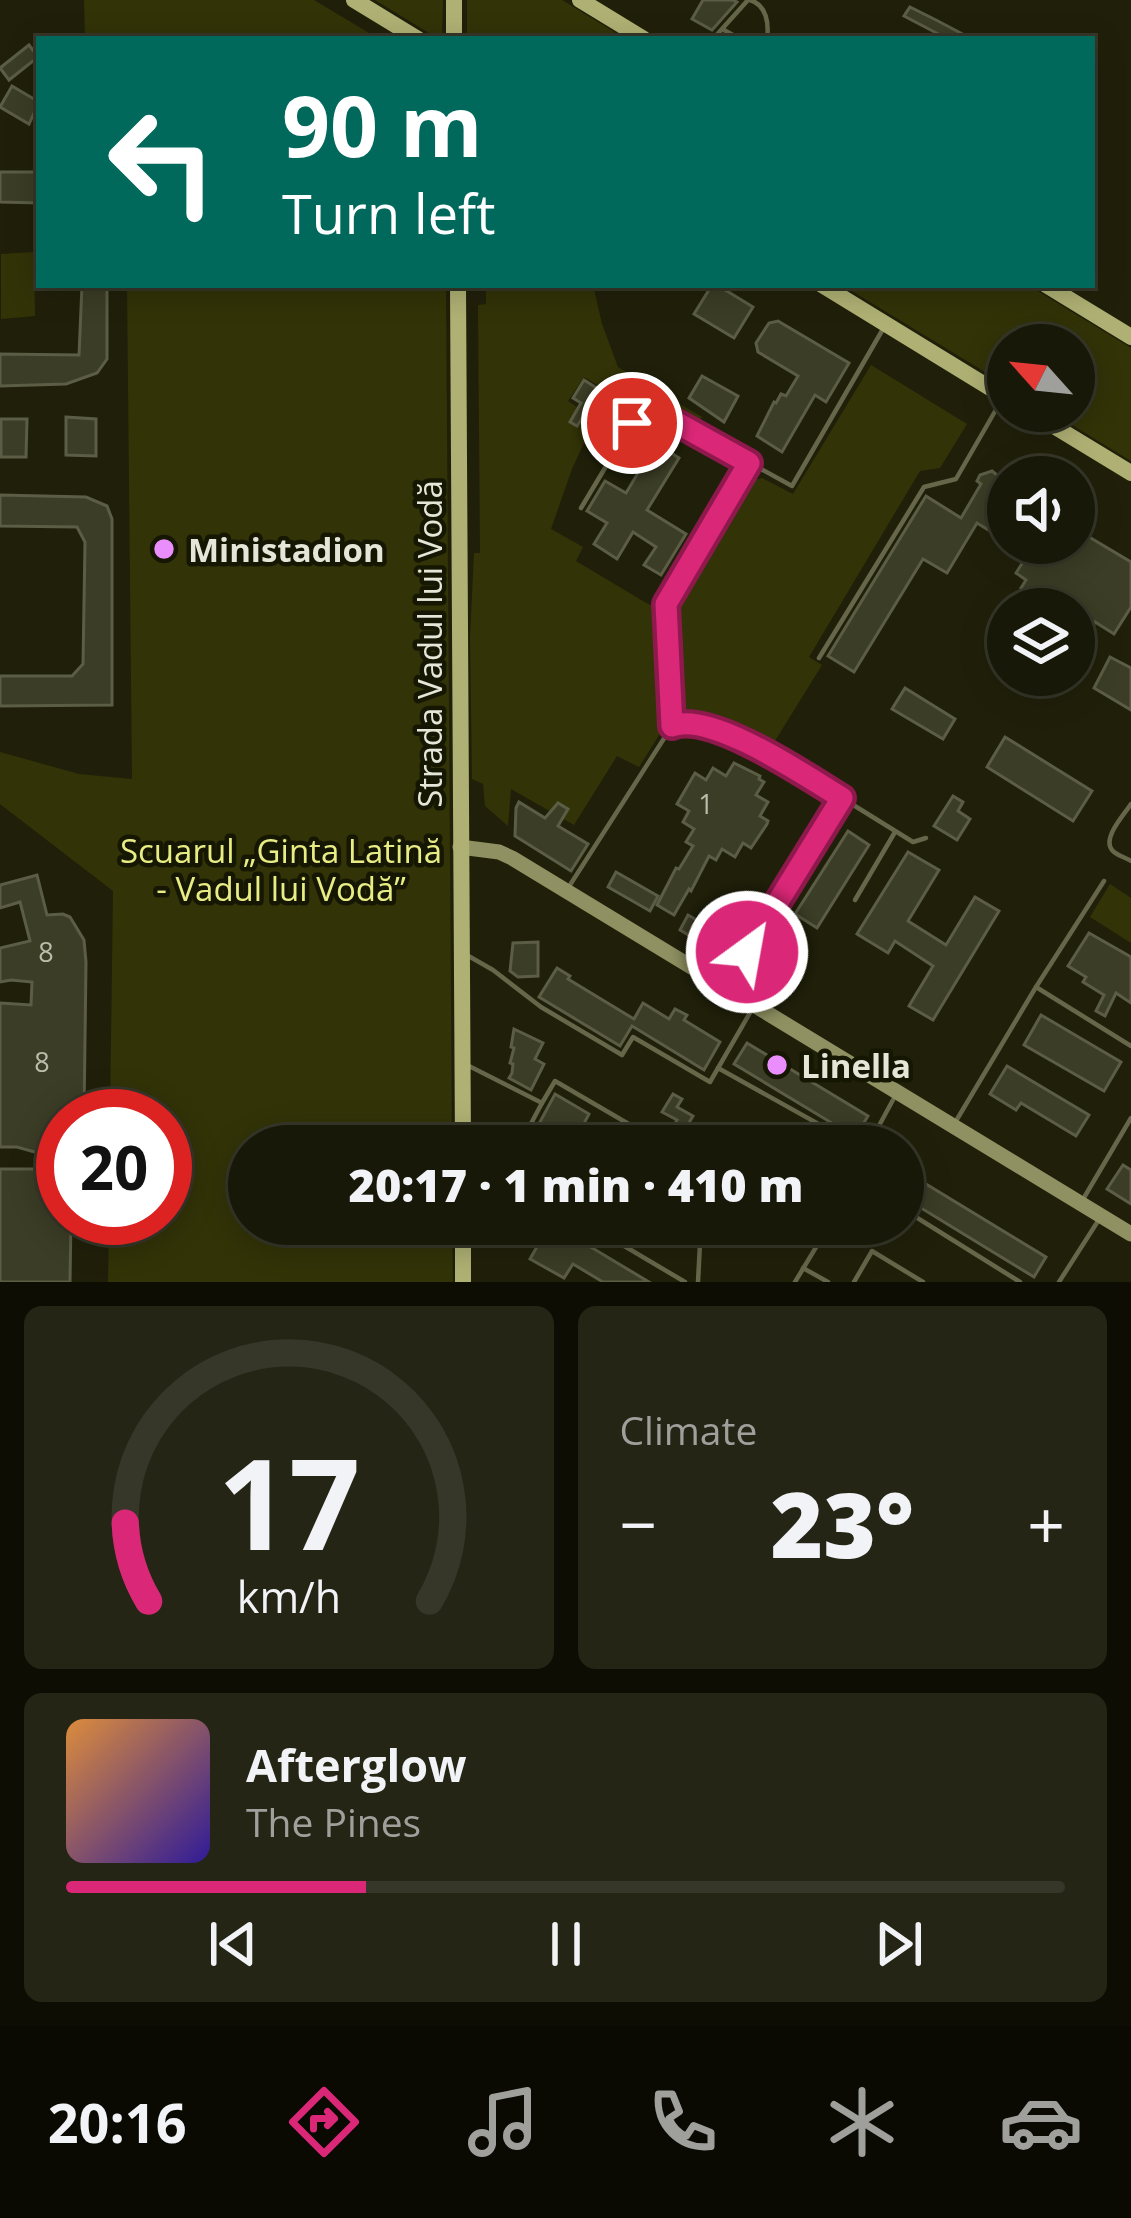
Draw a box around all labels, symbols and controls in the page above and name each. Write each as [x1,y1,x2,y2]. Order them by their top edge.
text: 90 m [282,67,482,182]
icon: left [84,84,240,240]
text: Turn left [282,176,495,250]
north arrow [987,324,1095,432]
map controls [987,324,1095,696]
pin [581,372,683,474]
icon: arrive [599,390,665,456]
button: sound [987,456,1095,564]
street label: Strada Vadul lui Vodă [407,480,452,808]
place label: Ministadion [188,527,385,572]
marker: Ministadion [151,536,177,562]
button: layers [987,588,1095,696]
house number: 1 [698,785,714,822]
park label: Scuarul „Ginta Latină - Vadul lui Vodă” [120,828,442,911]
position arrow [684,889,810,1015]
house number: 8 [38,933,54,970]
house number: 8 [34,1043,50,1080]
place label: Linella [801,1043,911,1088]
marker: Linella [764,1052,790,1078]
speed limit sign: 20 [36,1089,192,1245]
text: 20:17 · 1 min · 410 m [349,1154,803,1215]
text: Climate [620,1403,757,1456]
text: 17 [217,1417,360,1587]
text: 23° [771,1462,914,1584]
text: − [620,1478,657,1568]
text: + [1027,1478,1065,1568]
text: km/h [237,1566,341,1625]
text: Afterglow [246,1734,467,1795]
text: The Pines [246,1795,421,1848]
icon: previous [200,1911,266,1977]
icon: pause [533,1911,599,1977]
icon: next [866,1911,932,1977]
icon: directions [282,2080,366,2164]
icon: music [461,2080,545,2164]
icon: phone [641,2080,725,2164]
icon: climate [820,2080,904,2164]
icon: car [999,2080,1083,2164]
text: 20:16 [48,2085,187,2159]

